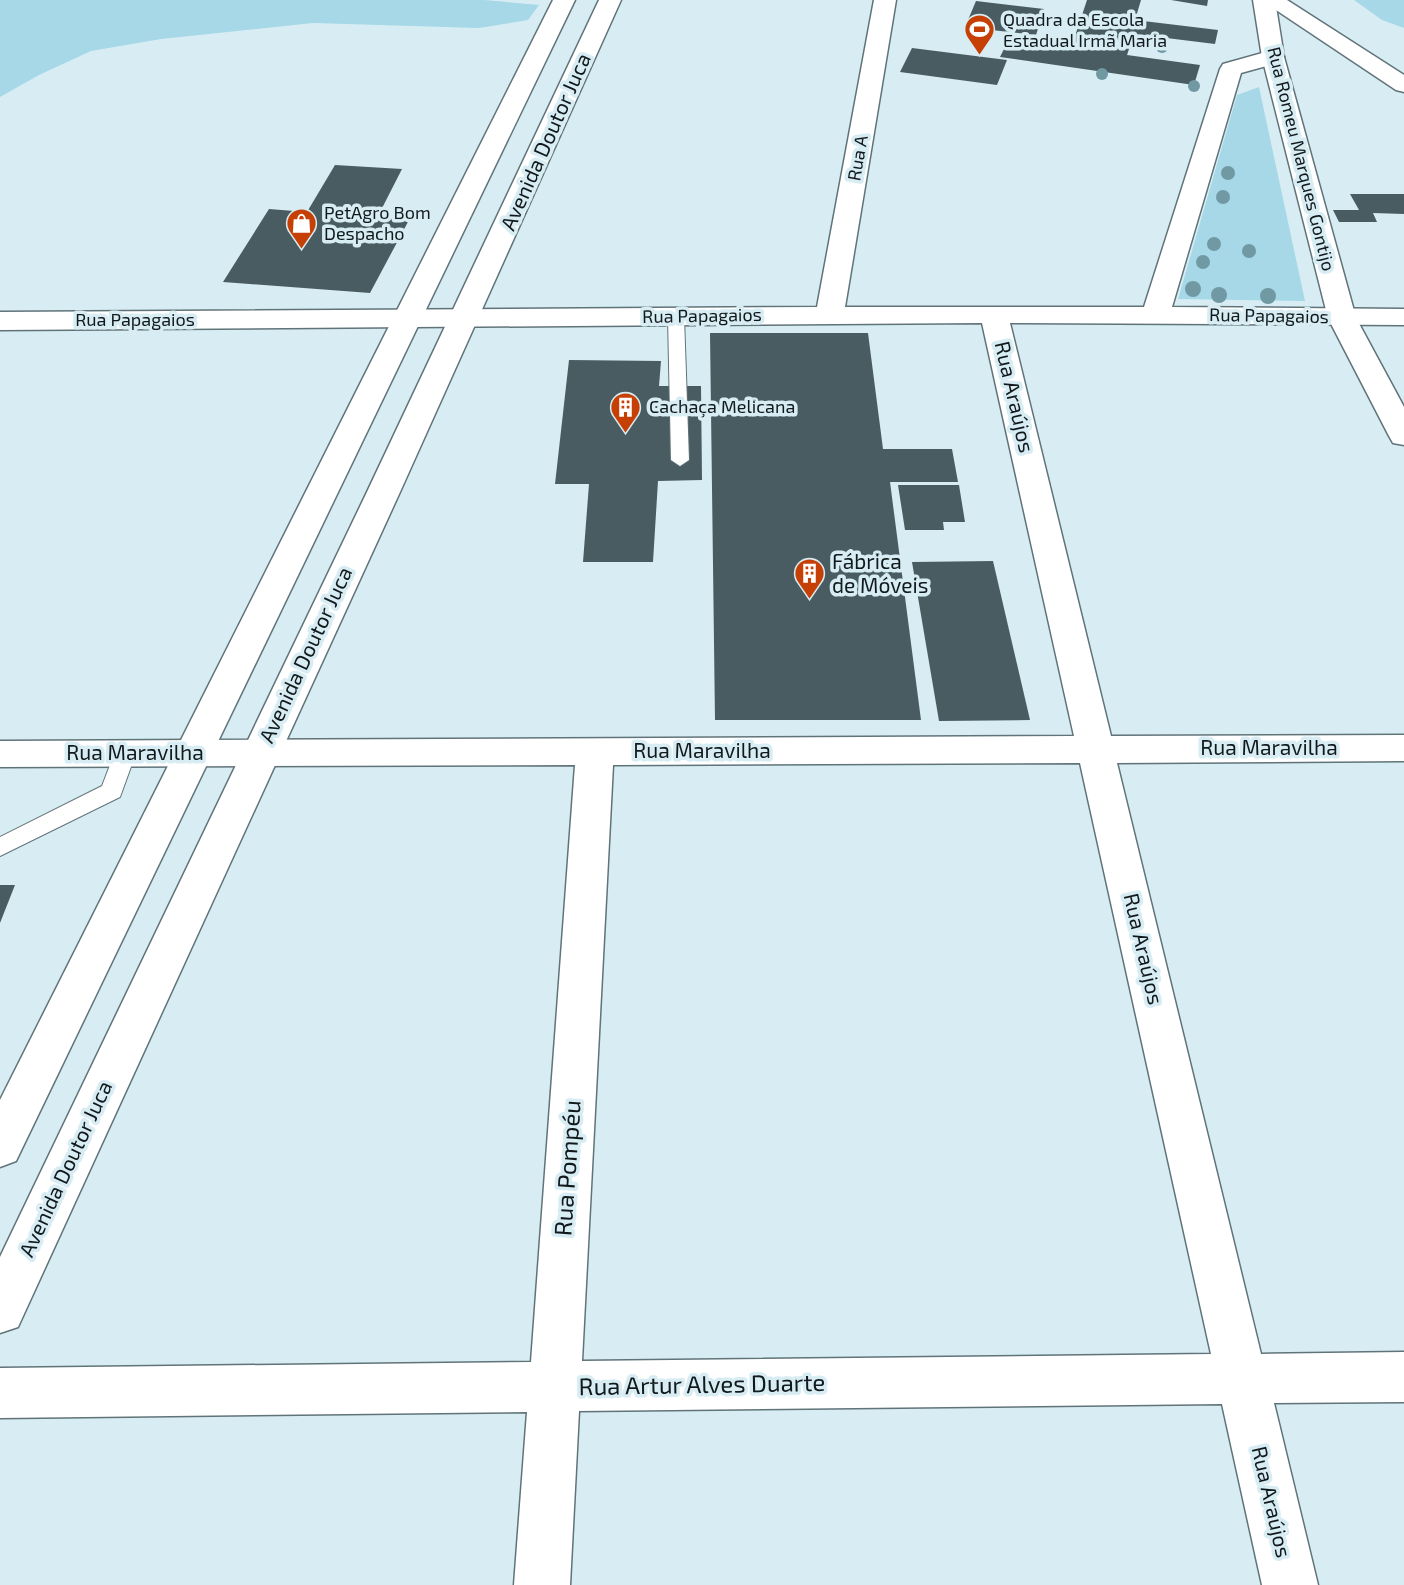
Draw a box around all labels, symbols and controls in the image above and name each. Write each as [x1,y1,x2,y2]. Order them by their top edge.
place label: Quadra da Escola Estadual Irmã Maria [1003,8,1167,51]
sports icon: Quadra da Escola Estadual Irmã Maria [963,13,997,57]
street label: Rua Romeu Marques Gontijo [1263,44,1341,273]
street label: Avenida Doutor Juca [494,49,595,234]
street label: Rua A [842,132,872,182]
place label: PetAgro Bom Despacho [324,201,431,244]
shop icon: PetAgro Bom Despacho [284,206,318,250]
street label: Rua Papagaios [642,303,762,327]
street label: Rua Papagaios [1209,303,1329,327]
street label: Rua Papagaios [75,308,195,330]
street label: Rua Araújos [990,339,1040,455]
building icon: Cachaça Melicana [609,390,643,434]
place label: Cachaça Melicana [649,395,795,418]
place label: Fábrica de Móveis [832,548,928,597]
building icon: Fábrica de Móveis [792,557,826,601]
street label: Avenida Doutor Juca [253,562,356,746]
street label: Rua Maravilha [1200,734,1338,759]
street label: Rua Maravilha [633,737,771,762]
street label: Rua Maravilha [66,739,204,764]
street label: Rua Araújos [1119,891,1169,1007]
street label: Avenida Doutor Juca [13,1076,116,1260]
street label: Rua Pompéu [547,1099,586,1237]
street label: Rua Artur Alves Duarte [578,1367,826,1400]
street label: Rua Araújos [1247,1444,1297,1560]

